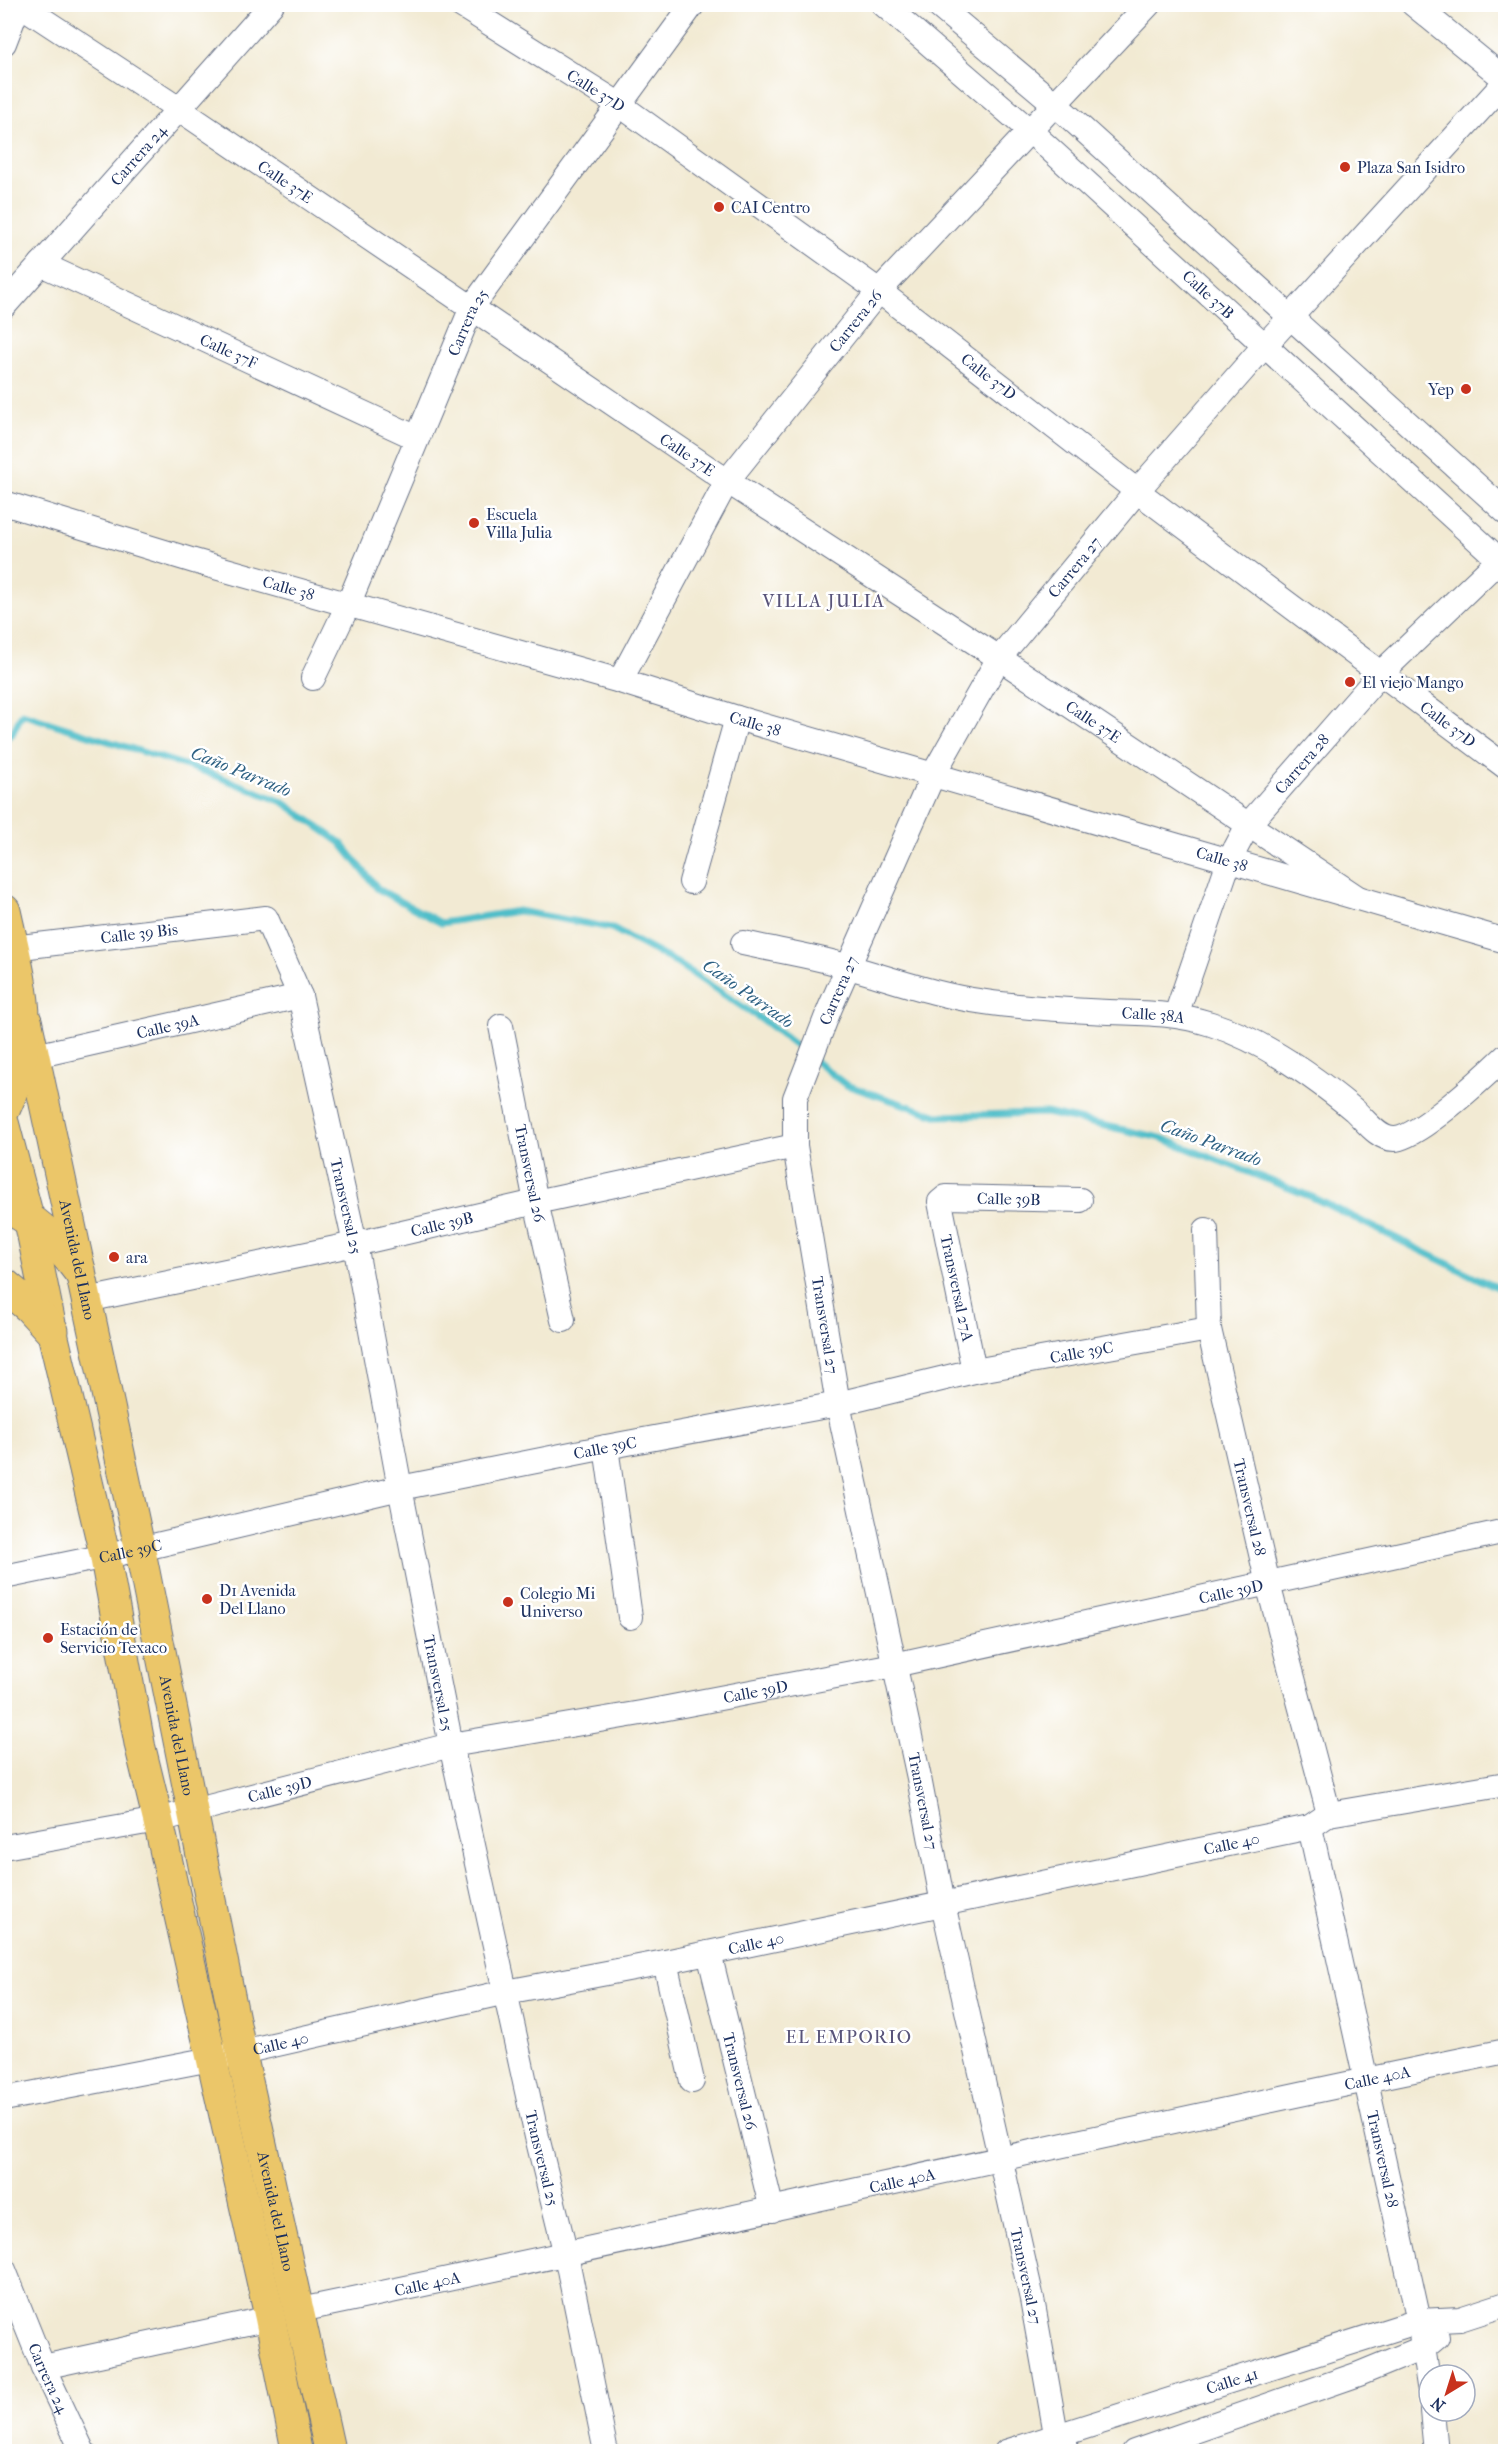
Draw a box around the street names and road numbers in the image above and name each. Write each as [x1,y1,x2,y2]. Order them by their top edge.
street label: Calle 37D [564,65,629,115]
street label: Carrera 24 [106,120,170,189]
street label: Calle 37E [254,156,317,207]
street label: Calle 37B [1179,266,1238,322]
street label: Carrera 25 [443,285,492,359]
street label: Carrera 26 [825,286,886,356]
street label: Calle 37F [197,329,261,373]
street label: Calle 37D [957,349,1020,404]
street label: Calle 37E [656,429,719,480]
street label: Carrera 27 [1044,532,1105,601]
street label: Calle 38 [261,571,317,604]
street label: Calle 37E [1062,696,1125,747]
street label: Calle 37D [1417,697,1480,751]
street label: Calle 38 [727,707,783,740]
street label: Carrera 28 [1270,730,1333,798]
street label: Calle 38 [1194,842,1250,875]
street label: Calle 39 Bis [99,919,179,947]
street label: Carrera 27 [815,953,861,1028]
street label: Calle 38A [1121,1003,1187,1027]
street label: Calle 39A [135,1010,201,1042]
street label: Transversal 26 [511,1122,550,1224]
street label: Transversal 25 [327,1156,366,1256]
street label: Calle 39B [977,1188,1041,1209]
street label: Avenida del Llano [56,1197,100,1321]
street label: Calle 39B [409,1207,475,1240]
street label: Transversal 27A [936,1233,978,1344]
street label: Transversal 27 [808,1275,842,1375]
street label: Calle 39C [1048,1337,1115,1367]
street label: Calle 39C [572,1432,638,1463]
street label: Transversal 28 [1230,1457,1271,1558]
street label: Calle 39C [97,1535,164,1567]
street label: Calle 39D [1197,1575,1265,1607]
street label: Transversal 25 [420,1633,458,1733]
street label: Avenida del Llano [156,1672,199,1797]
street label: Calle 39D [722,1676,789,1707]
street label: Transversal 27 [904,1751,942,1851]
street label: Calle 39D [246,1772,314,1806]
street label: Calle 40 [1202,1828,1261,1859]
street label: Calle 40 [726,1928,786,1958]
street label: Calle 40 [251,2028,310,2059]
street label: Transversal 26 [719,2031,762,2132]
street label: Calle 40A [1342,2061,1413,2094]
street label: Transversal 25 [522,2108,563,2208]
street label: Transversal 28 [1363,2109,1403,2209]
street label: Avenida del Llano [254,2148,299,2273]
street label: Calle 40A [867,2164,938,2197]
street label: Transversal 27 [1006,2226,1046,2326]
street label: Calle 40A [393,2267,463,2300]
street label: Carrera 24 [25,2340,73,2417]
street label: Calle 41 [1204,2363,1260,2397]

